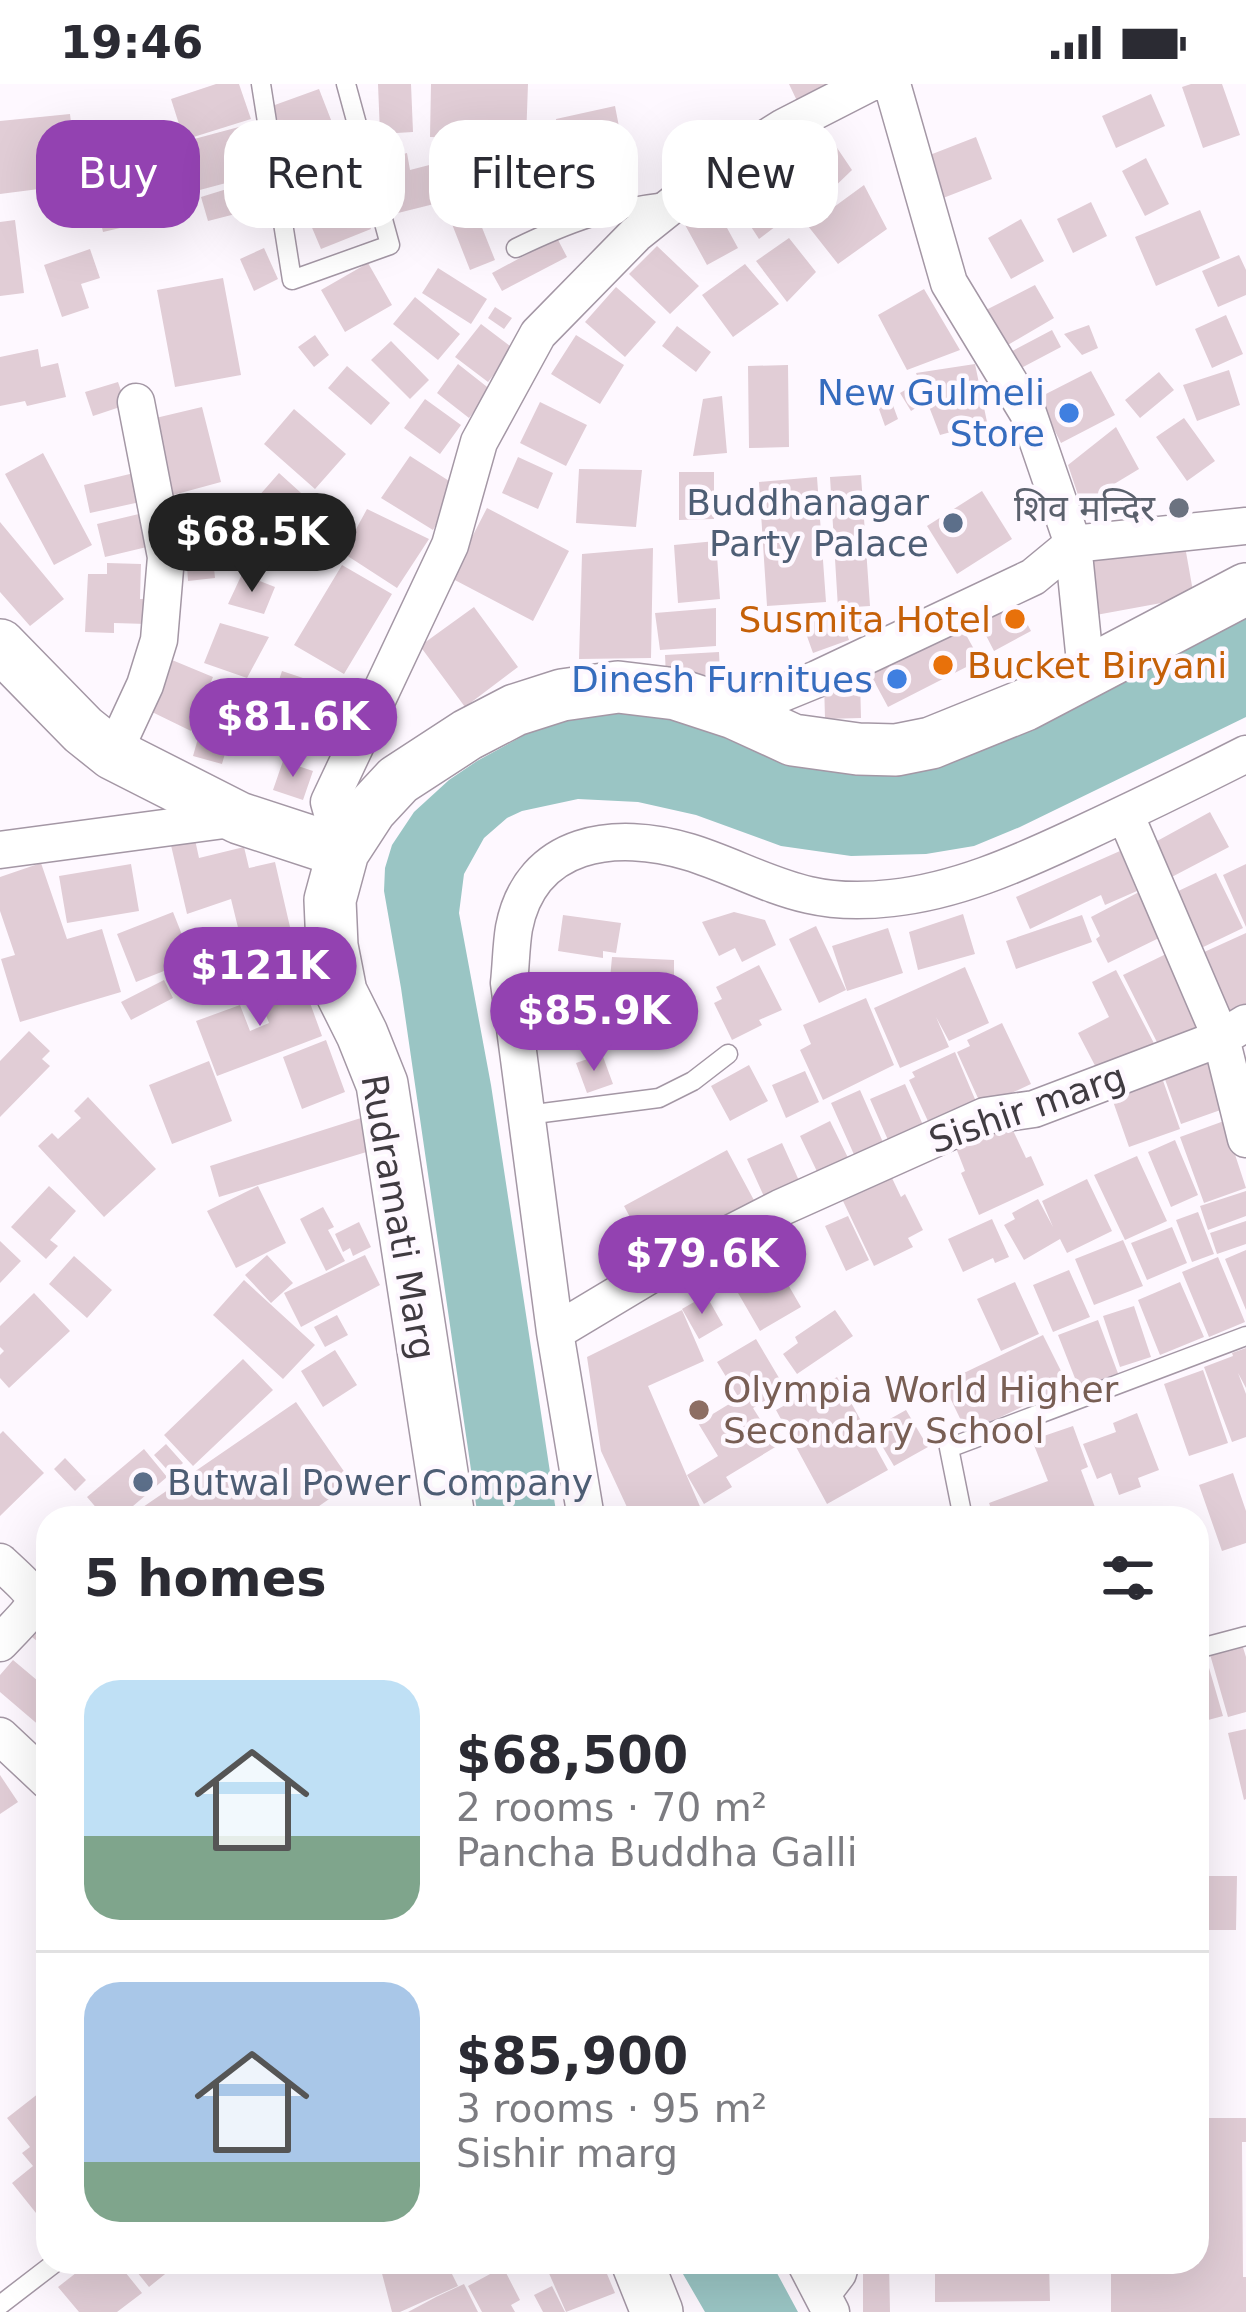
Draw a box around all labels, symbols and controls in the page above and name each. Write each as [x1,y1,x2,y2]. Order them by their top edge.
text: 19:46 [60,16,203,69]
chip: Buy [36,120,200,228]
chip: Rent [224,120,405,228]
chip: Filters [429,120,638,228]
chip: New [662,120,838,228]
place label: New Gulmeli Store [817,372,1045,454]
marker: New Gulmeli Store [1056,400,1082,426]
place label: Buddhanagar Party Palace [686,482,929,564]
place label: शिव मन्दिर [1014,488,1156,529]
pin: $68.5K [154,493,350,595]
marker: शिव मन्दिर [1166,495,1192,521]
text: $68.5K [175,509,329,554]
marker: Buddhanagar Party Palace [940,510,966,536]
place label: Susmita Hotel [739,599,991,640]
marker: Susmita Hotel [1002,606,1028,632]
place label: Bucket Biryani [967,645,1227,686]
marker: Bucket Biryani [930,652,956,678]
place label: Dinesh Furnitues [571,659,873,700]
marker: Dinesh Furnitues [884,666,910,692]
pin: $81.6K [195,678,391,780]
text: $81.6K [216,694,370,739]
pin: $121K [176,927,344,1029]
text: $121K [191,943,329,988]
pin: $85.9K [496,972,692,1074]
text: $85.9K [517,988,671,1033]
street label: Sishir marg [924,1056,1131,1161]
street label: Rudramati Marg [353,1071,444,1363]
pin: $79.6K [604,1215,800,1317]
text: $79.6K [625,1231,779,1276]
place label: Olympia World Higher Secondary School [723,1369,1119,1451]
marker: Olympia World Higher Secondary School [686,1397,712,1423]
place label: Butwal Power Company [167,1462,593,1503]
marker: Butwal Power Company [130,1469,156,1495]
icon: filters [1095,1545,1161,1611]
text: 5 homes [84,1549,327,1608]
text: $68,500 [456,1726,688,1785]
icon: home [180,1728,324,1872]
text: 2 rooms · 70 m² [456,1785,767,1830]
text: Pancha Buddha Galli [456,1830,857,1875]
text: $85,900 [456,2027,688,2086]
icon: home [180,2030,324,2174]
text: 3 rooms · 95 m² [456,2086,767,2131]
text: Sishir marg [456,2131,678,2176]

